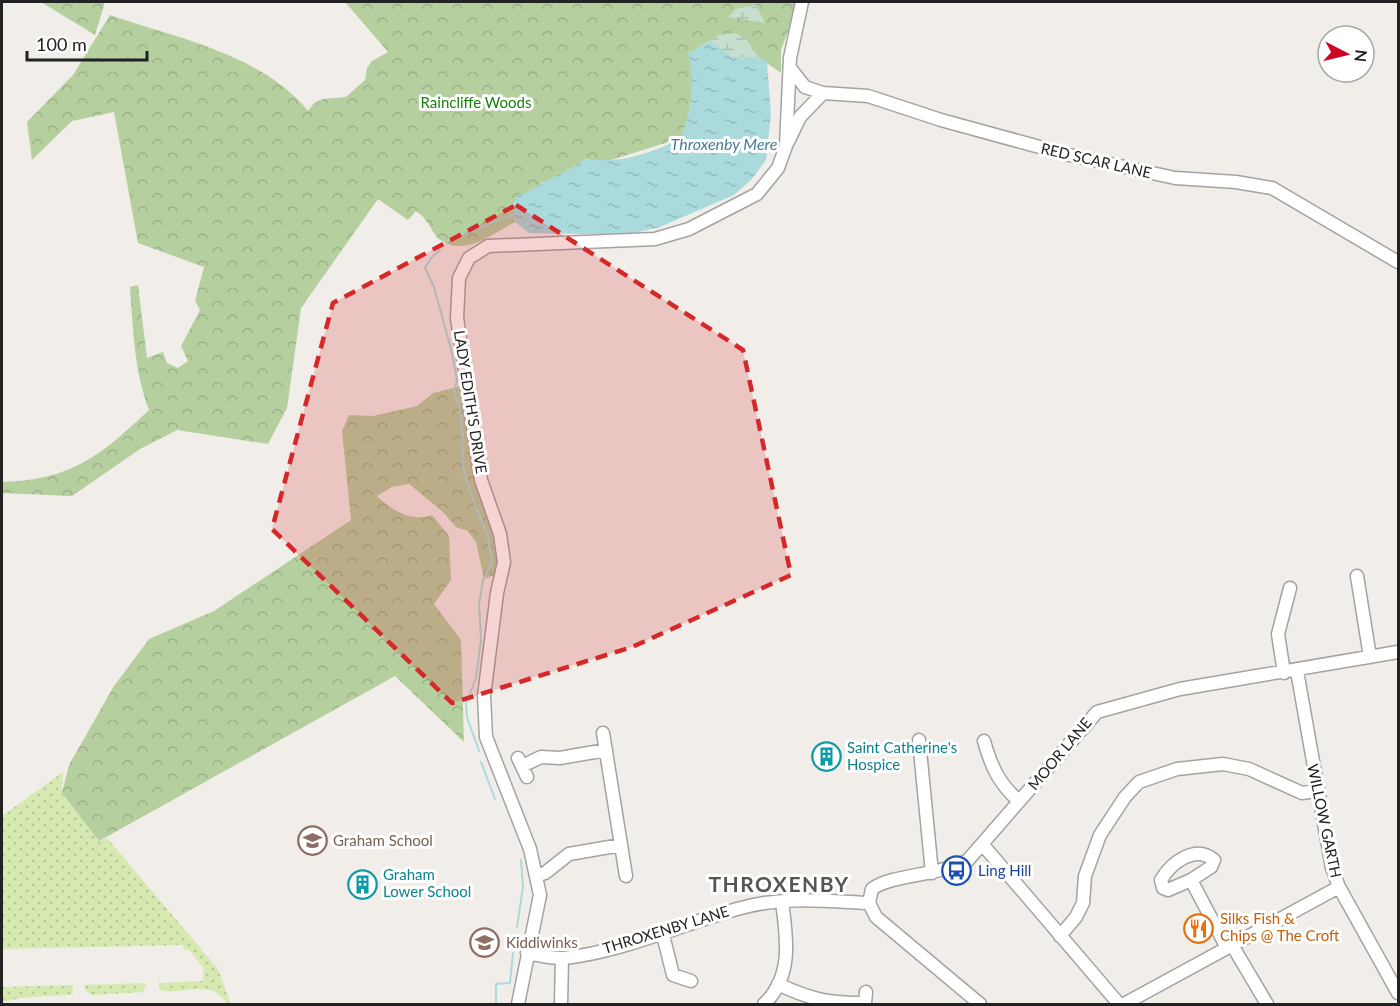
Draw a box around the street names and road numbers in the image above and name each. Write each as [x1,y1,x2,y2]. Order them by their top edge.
street label: RED SCAR LANE [1039,139,1153,181]
street label: LADY EDITH'S DRIVE [451,329,491,475]
street label: MOOR LANE [1024,713,1095,793]
street label: WILLOW GARTH [1304,762,1346,879]
street label: THROXENBY LANE [600,901,731,957]

